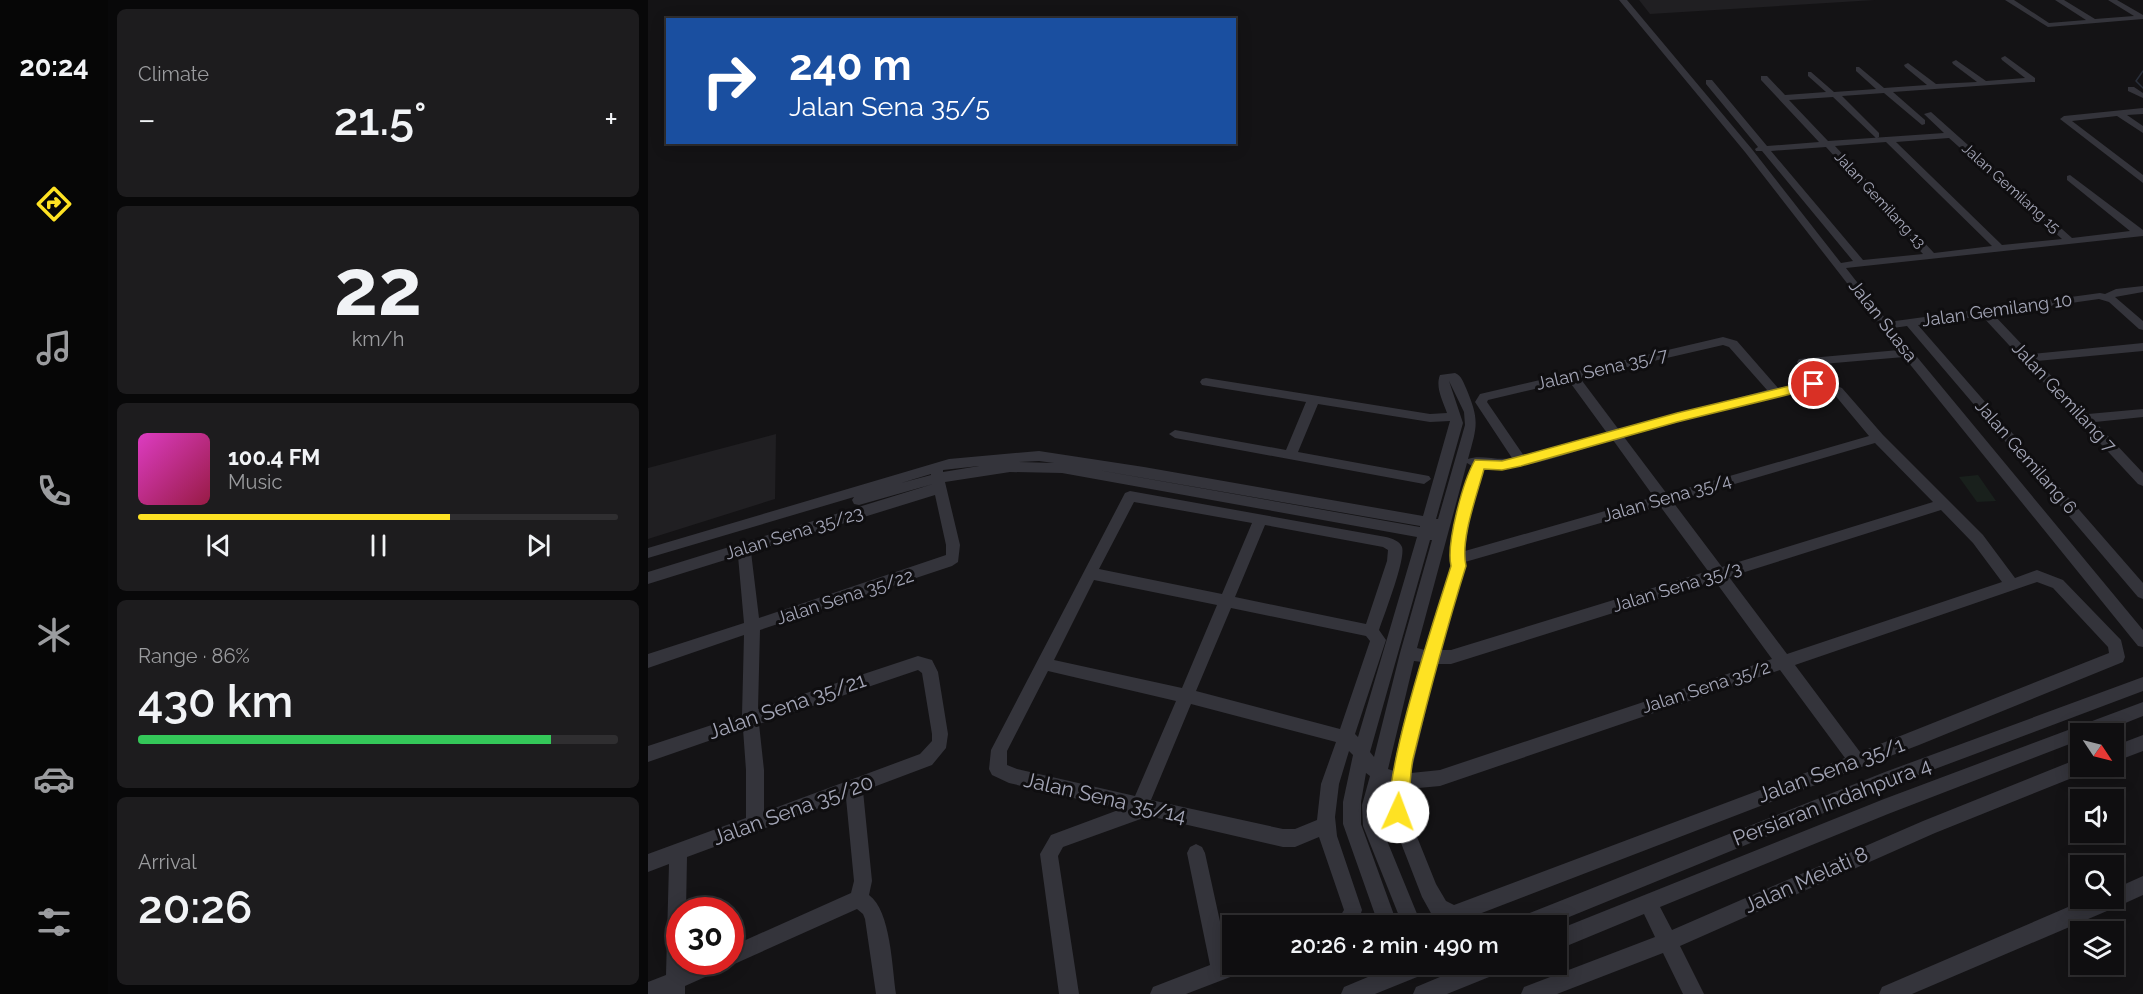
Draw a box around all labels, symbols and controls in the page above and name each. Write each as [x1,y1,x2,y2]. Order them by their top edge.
text: 240 m [789,41,912,90]
icon: right [690,42,768,120]
text: 20:24 [19,51,89,82]
text: Climate [138,62,209,86]
text: Jalan Sena 35/5 [789,91,990,122]
text: 21.5° [334,93,426,146]
text: − [138,100,156,139]
text: + [604,100,618,139]
street label: Jalan Gemilang 15 [1958,139,2064,237]
street label: Jalan Gemilang 13 [1831,148,1929,252]
icon: directions [33,183,75,225]
text: 22 [334,242,422,333]
street label: Jalan Suasa [1845,276,1922,366]
street label: Jalan Gemilang 10 [1920,289,2073,330]
icon: music [33,327,75,369]
text: km/h [352,327,404,351]
street label: Jalan Gemilang 7 [2008,337,2121,456]
street label: Jalan Sena 35/7 [1534,343,1670,394]
pin [1788,358,1839,409]
icon: arrive [1797,367,1830,400]
street label: Jalan Gemilang 6 [1971,396,2082,518]
text: 100.4 FM [228,444,320,470]
street label: Jalan Sena 35/4 [1600,469,1734,526]
icon: phone [33,470,75,512]
text: Music [228,470,282,494]
street label: Jalan Sena 35/23 [722,502,865,564]
icon: previous [202,529,235,562]
icon: pause [362,529,395,562]
icon: next [522,529,555,562]
street label: Jalan Sena 35/3 [1610,557,1744,616]
street label: Jalan Sena 35/22 [774,564,916,629]
icon: climate [33,614,75,656]
text: Range · 86% [138,644,250,668]
street label: Jalan Sena 35/2 [1639,656,1773,717]
street label: Jalan Sena 35/21 [705,667,869,744]
text: 430 km [138,675,293,728]
north arrow [2070,723,2124,777]
map controls [2070,723,2124,975]
street label: Jalan Sena 35/1 [1754,731,1908,808]
street label: Persiaran Indahpura 4 [1729,752,1934,851]
icon: car [33,758,75,800]
street label: Jalan Sena 35/14 [1022,767,1189,828]
street label: Jalan Sena 35/20 [709,769,876,850]
position arrow [1366,780,1430,844]
button: sound [2070,789,2124,843]
street label: Jalan Melati 8 [1740,841,1872,918]
text: Arrival [138,850,197,874]
button: search [2070,855,2124,909]
text: 20:26 [138,881,252,934]
speed limit sign: 30 [666,897,744,975]
icon: filters [33,901,75,943]
button: layers [2070,921,2124,975]
text: 20:26 · 2 min · 490 m [1290,932,1499,958]

